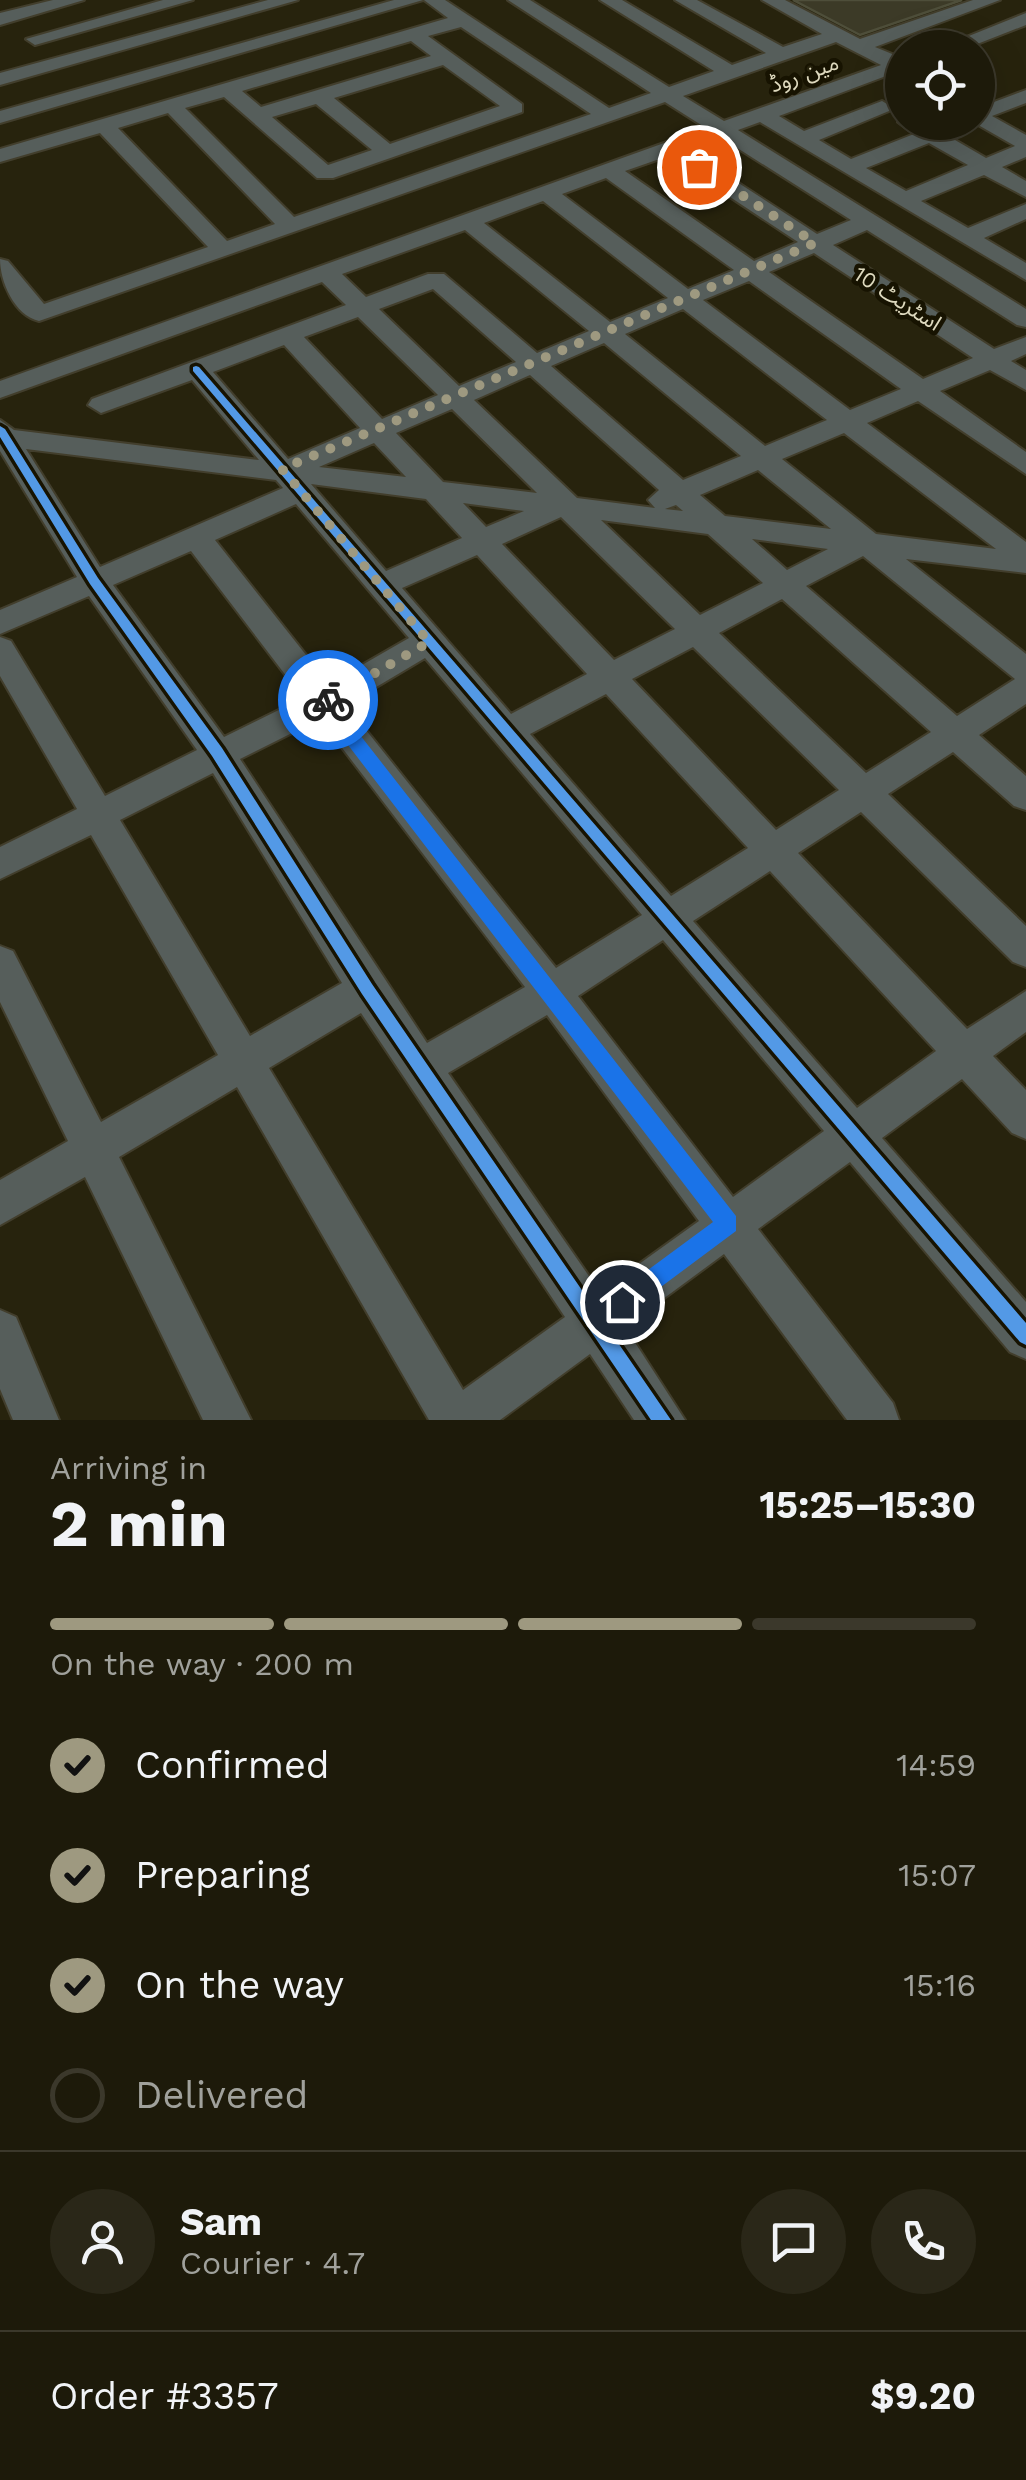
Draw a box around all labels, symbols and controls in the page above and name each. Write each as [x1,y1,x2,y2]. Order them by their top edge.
map controls [885,30,995,140]
button: locate [885,30,995,140]
street label: مین روڈ [766,49,842,98]
pin [657,125,742,210]
icon: bag [672,140,727,195]
street label: اسٹریٹ 10 [849,261,946,336]
courier [278,650,378,750]
icon: bike [301,673,356,728]
pin [580,1260,665,1345]
icon: home [595,1275,650,1330]
text: Arriving in [50,1449,207,1487]
text: 15:25–15:30 [759,1483,976,1527]
text: 2 min [50,1486,228,1562]
text: On the way · 200 m [50,1645,354,1683]
icon: check [50,1738,105,1793]
text: Confirmed [135,1743,330,1787]
text: 14:59 [896,1746,976,1784]
icon: check [50,1848,105,1903]
text: Preparing [135,1853,310,1897]
text: 15:07 [898,1856,976,1894]
icon: check [50,1958,105,2013]
text: On the way [135,1963,344,2007]
text: 15:16 [903,1966,976,2004]
text: Delivered [135,2073,308,2117]
button: person [50,2189,155,2294]
button: chat [741,2189,846,2294]
button: phone [871,2189,976,2294]
text: Sam [180,2200,262,2244]
text: Courier · 4.7 [180,2244,365,2282]
text: Order #3357 [50,2374,279,2418]
text: $9.20 [870,2374,976,2418]

